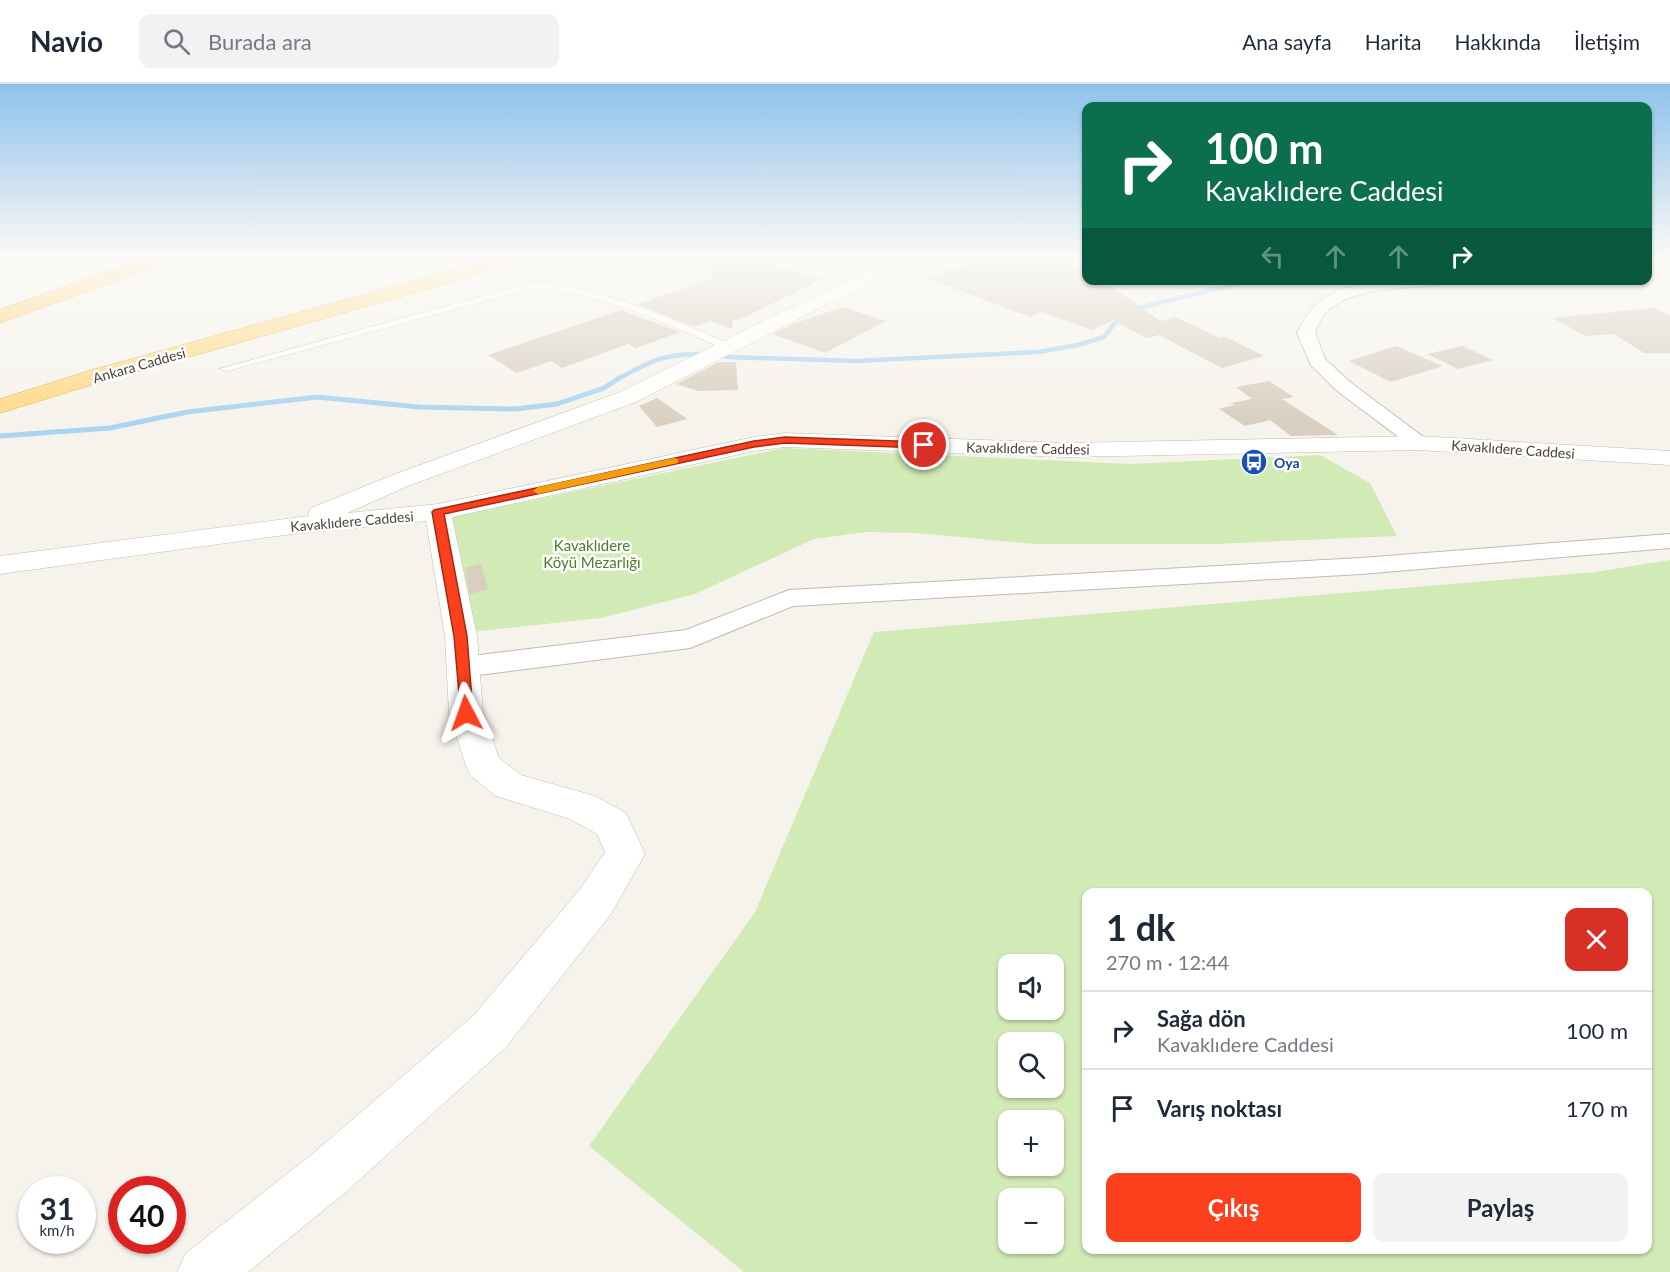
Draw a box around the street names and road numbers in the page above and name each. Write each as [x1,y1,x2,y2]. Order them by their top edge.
street label: Ankara Caddesi [91,344,187,386]
street label: Kavaklıdere Caddesi [1451,436,1575,462]
street label: Kavaklıdere Caddesi [966,438,1090,458]
street label: Kavaklıdere Caddesi [290,507,414,535]

